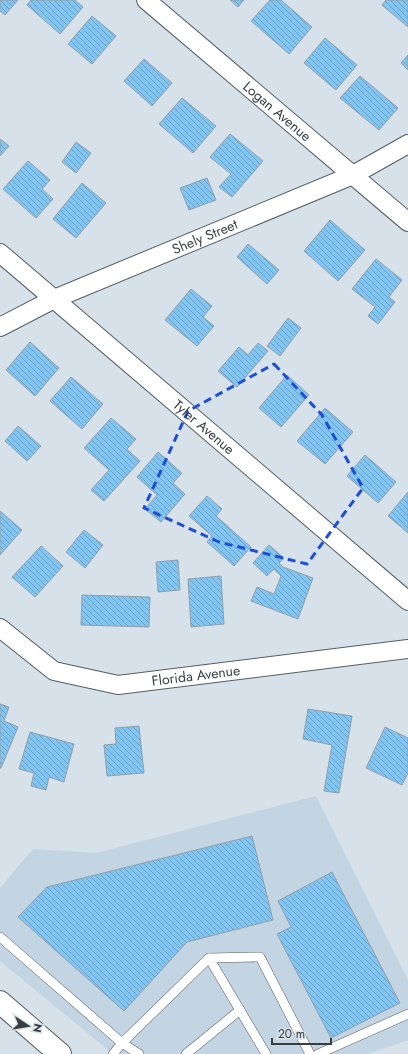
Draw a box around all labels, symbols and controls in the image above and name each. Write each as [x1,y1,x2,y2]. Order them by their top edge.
street label: Logan Avenue [239,76,316,146]
street label: Shely Street [169,214,241,259]
street label: Tyler Avenue [169,395,239,459]
street label: Florida Avenue [151,660,241,691]
north arrow [8,1006,48,1046]
scale bar [272,1020,331,1046]
text: N [29,1022,47,1034]
text: 20 m [278,1025,305,1043]

